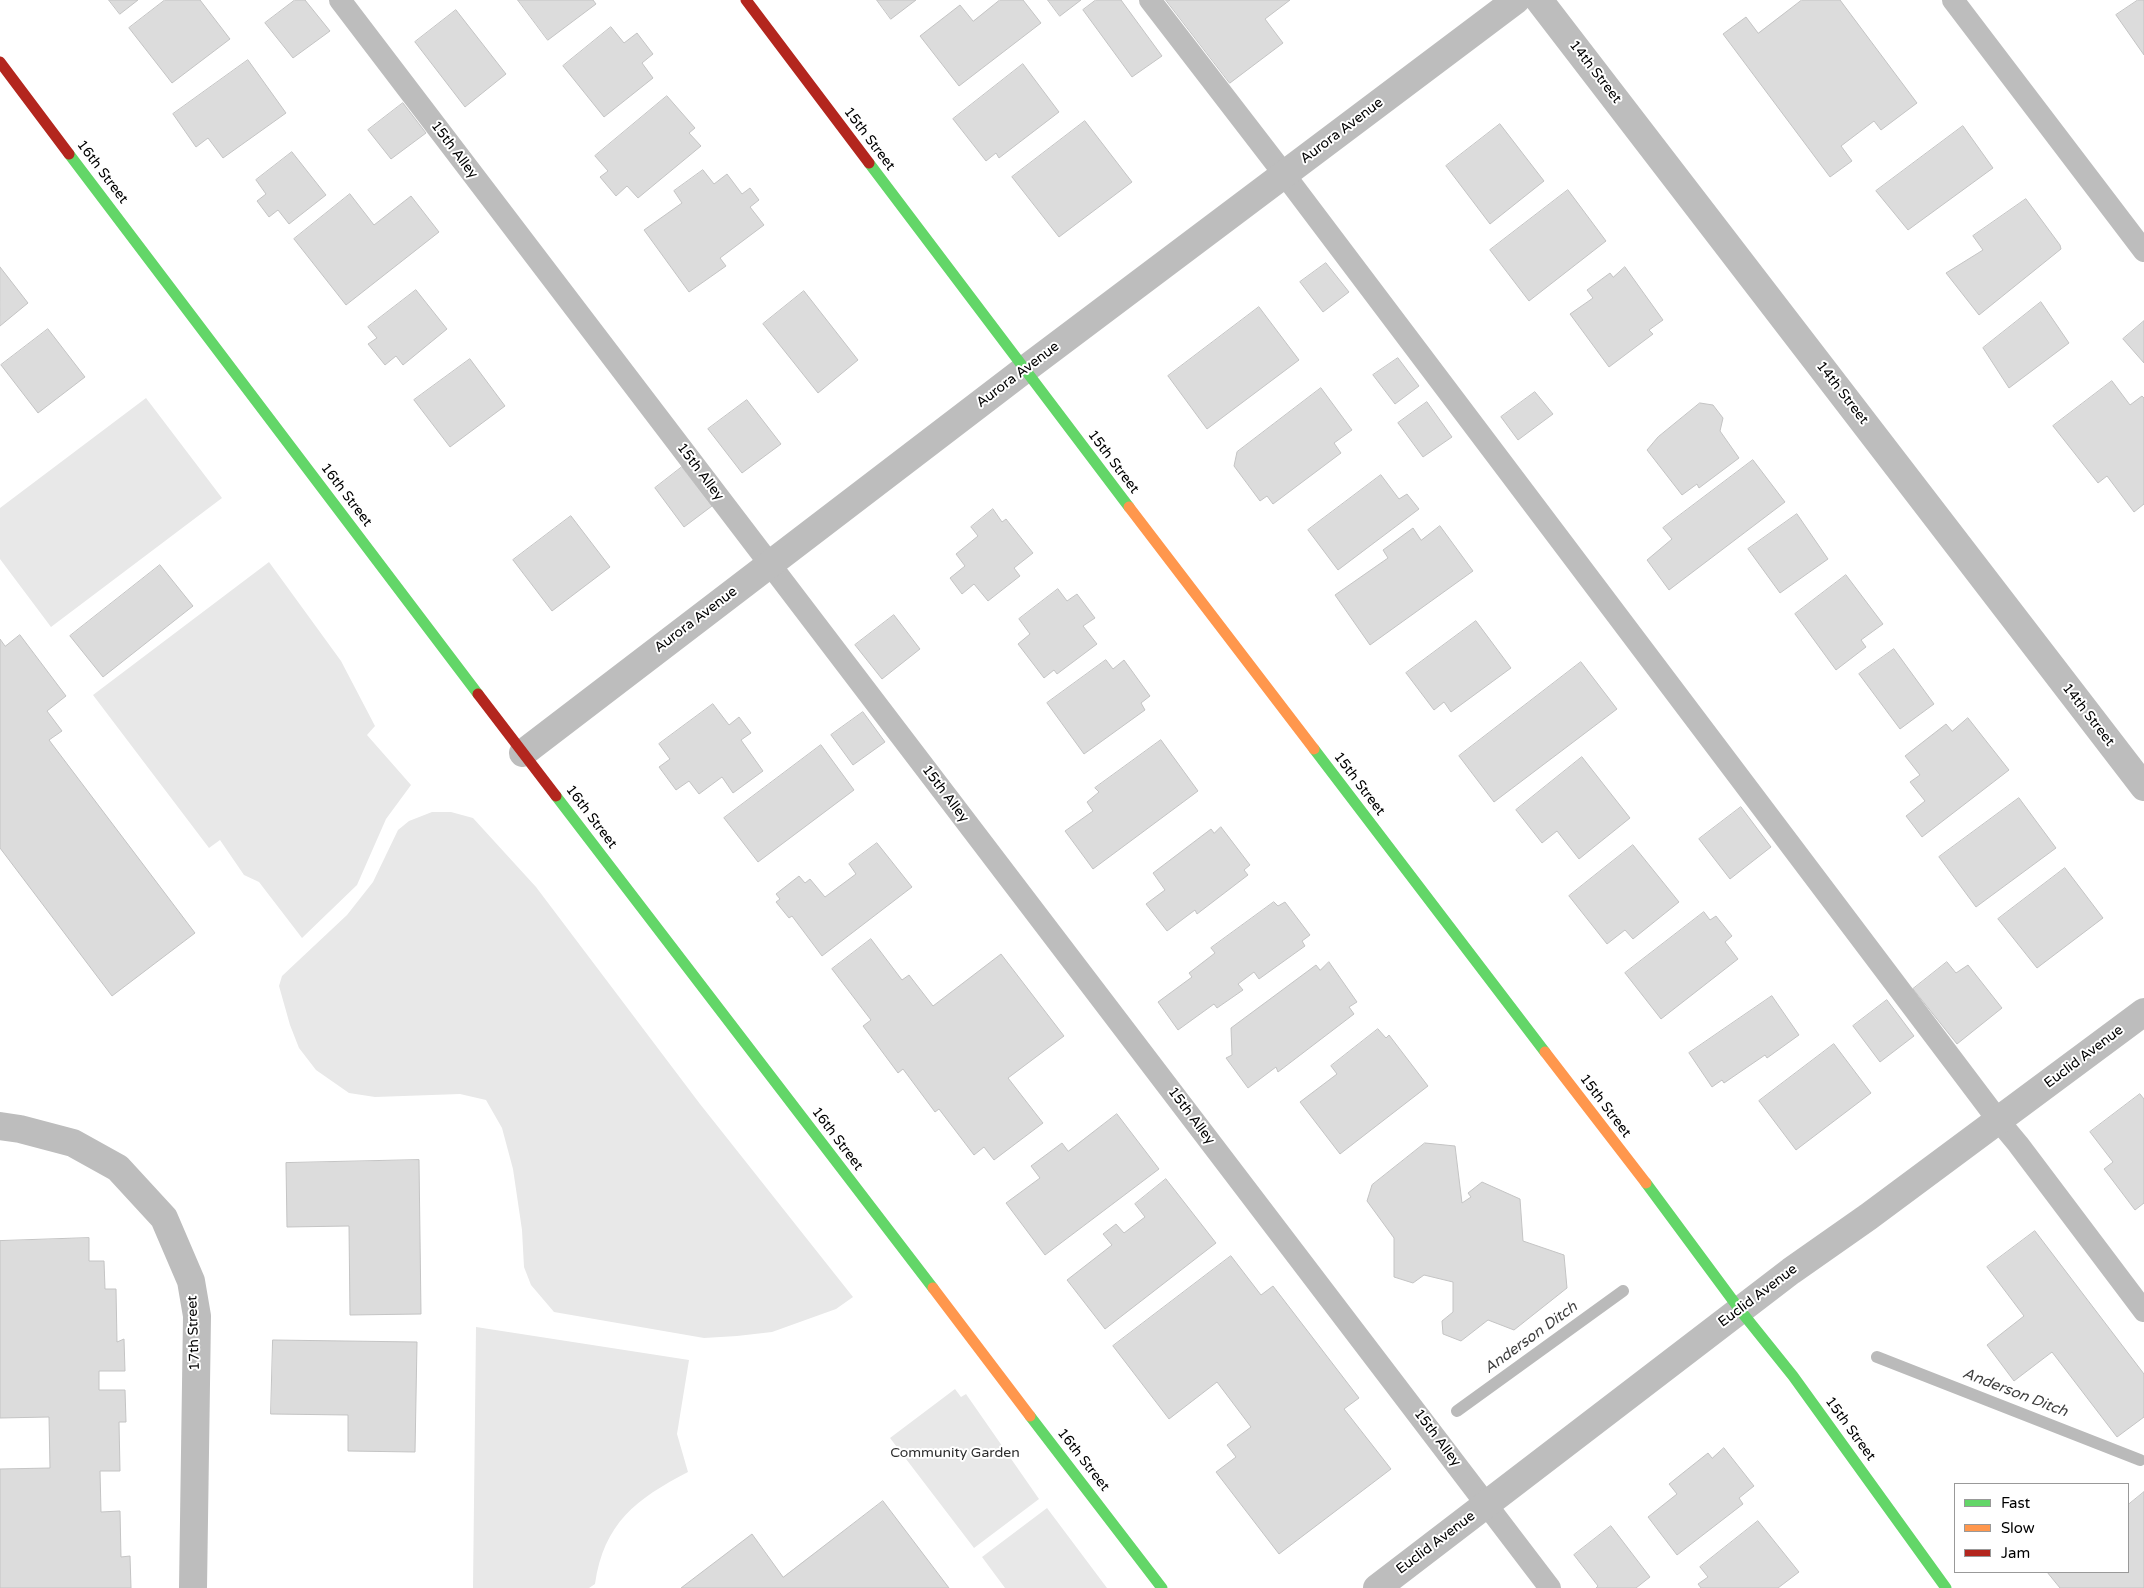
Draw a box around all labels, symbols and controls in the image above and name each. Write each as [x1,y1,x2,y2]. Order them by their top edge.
street label: 14th Street [1565,37,1625,107]
street label: Aurora Avenue [1297,94,1387,168]
street label: 15th Street [840,104,898,174]
street label: 15th Alley [427,118,481,182]
street label: 16th Street [73,137,131,207]
street label: Aurora Avenue [973,338,1063,412]
street label: 14th Street [1812,358,1872,428]
street label: 15th Street [1084,427,1142,497]
street label: 15th Alley [673,440,727,504]
street label: 16th Street [317,460,375,530]
street label: Aurora Avenue [651,583,741,657]
street label: 14th Street [2058,680,2118,750]
street label: 15th Street [1330,749,1388,819]
street label: 15th Alley [918,762,972,826]
street label: 16th Street [562,782,620,852]
street label: Euclid Avenue [2041,1022,2127,1092]
street label: 15th Street [1576,1071,1634,1141]
street label: 15th Alley [1164,1084,1218,1148]
street label: 16th Street [808,1104,866,1174]
street label: Euclid Avenue [1715,1261,1801,1331]
street label: 17th Street [184,1295,204,1371]
water label: Anderson Ditch [1481,1298,1581,1378]
water label: Anderson Ditch [1960,1365,2070,1421]
street label: 15th Street [1821,1394,1879,1464]
street label: 15th Alley [1410,1406,1464,1470]
street label: 16th Street [1053,1425,1113,1495]
park label: Community Garden [890,1445,1020,1461]
legend [1954,1483,2129,1573]
text: Fast [2001,1494,2030,1512]
street label: Euclid Avenue [1393,1508,1479,1578]
text: Slow [2001,1519,2035,1537]
text: Jam [2001,1544,2030,1562]

